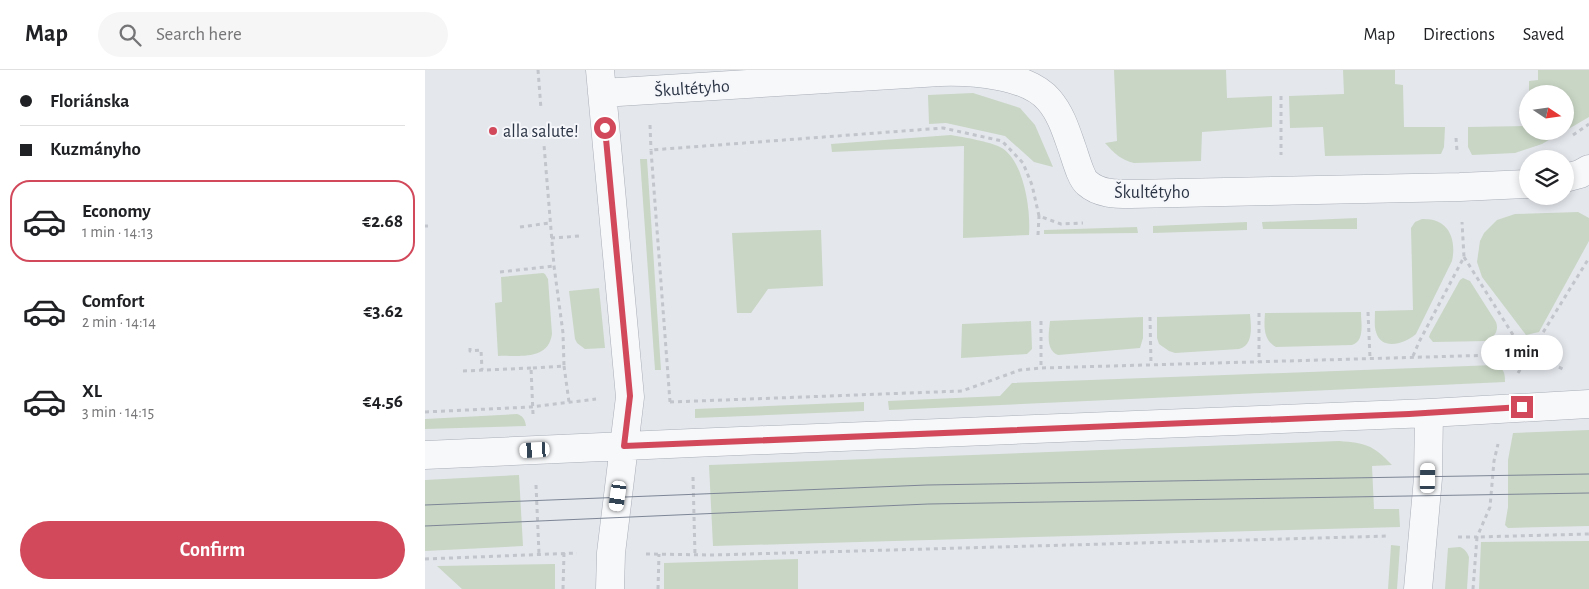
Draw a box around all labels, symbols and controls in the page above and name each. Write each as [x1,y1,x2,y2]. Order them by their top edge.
search box [98,12,448,57]
icon: search [116,21,144,49]
text: Map [25,22,68,46]
text: Search here [156,25,242,44]
text: Map [1364,26,1395,44]
text: Directions [1423,26,1495,44]
text: Saved [1523,26,1564,44]
street label: Škultétyho [654,74,731,101]
north arrow [1519,85,1574,140]
map controls [1519,85,1574,205]
text: Floriánska [50,92,129,111]
route start [594,117,616,139]
place label: alla salute! [503,123,579,141]
marker: alla salute! [487,125,499,137]
text: Kuzmányho [50,140,141,159]
button: layers [1519,150,1574,205]
street label: Škultétyho [1114,181,1190,202]
icon: car [22,199,67,244]
text: Economy [82,202,151,221]
text: €2.68 [362,212,403,231]
text: 1 min · 14:13 [82,224,153,240]
icon: car [22,289,67,334]
text: Comfort [82,292,144,311]
text: €3.62 [363,302,403,321]
text: 2 min · 14:14 [82,314,156,330]
callout: 1 min [1481,334,1563,370]
text: 1 min [1505,344,1539,360]
icon: car [22,379,67,424]
text: XL [82,382,102,401]
text: €4.56 [363,392,403,411]
route end [1511,396,1533,418]
text: 3 min · 14:15 [82,404,154,420]
car [519,442,550,458]
car [1420,463,1435,493]
car [608,480,627,512]
button: Confirm [20,521,405,579]

